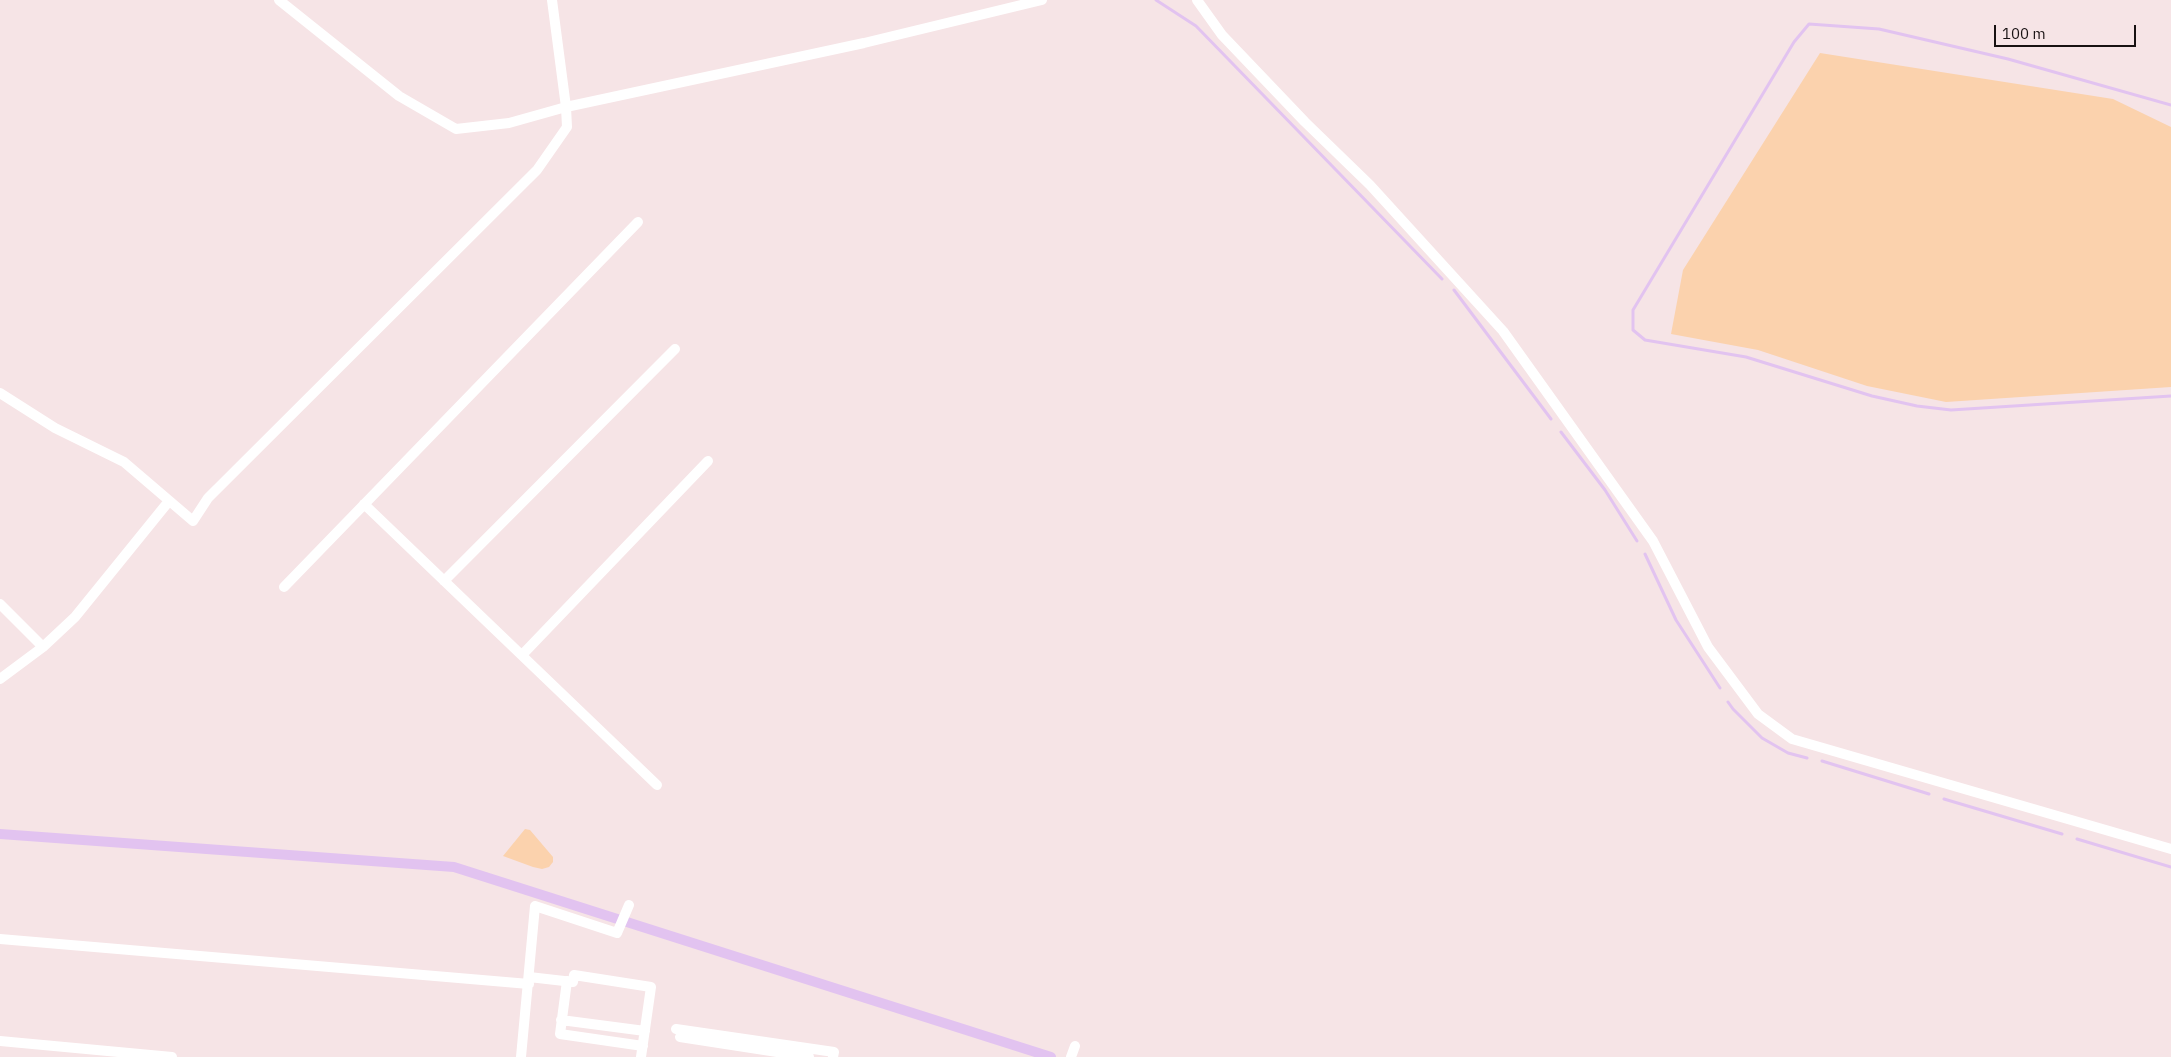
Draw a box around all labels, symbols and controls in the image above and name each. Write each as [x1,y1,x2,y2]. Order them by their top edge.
scale bar [1996,15,2138,47]
text: 100 m [2002,24,2046,43]

